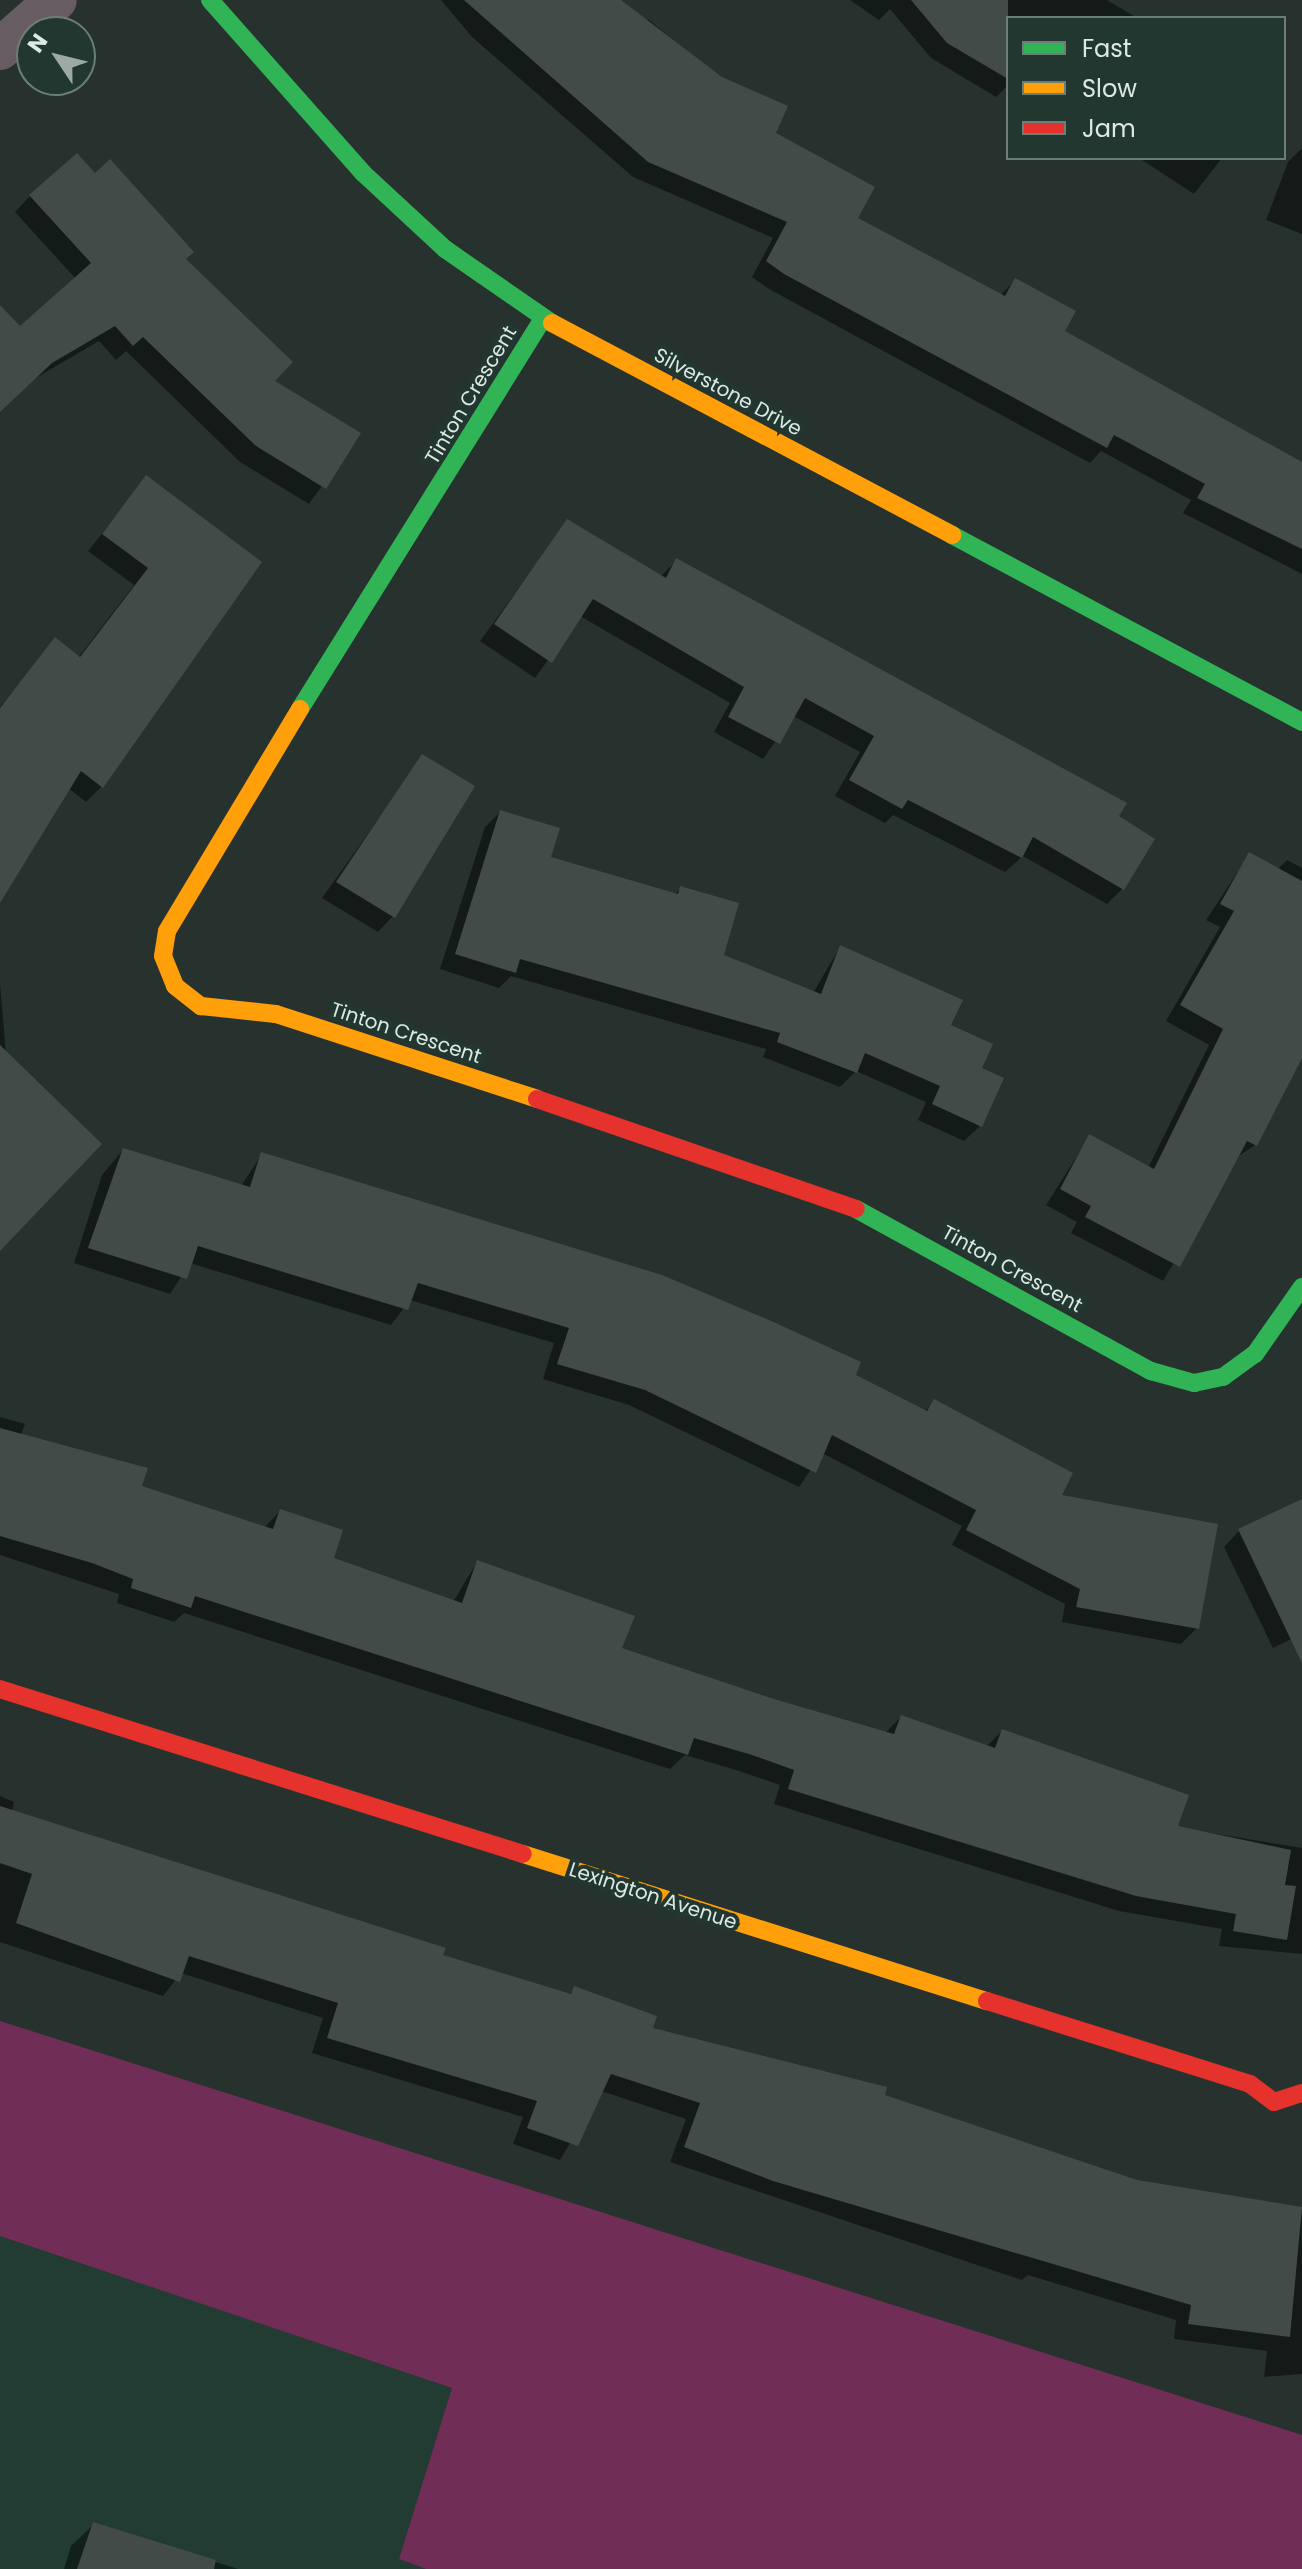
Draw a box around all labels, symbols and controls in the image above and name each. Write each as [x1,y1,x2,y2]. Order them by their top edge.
north arrow [16,16,96,96]
legend [1006,16,1286,160]
text: N [20,27,55,59]
text: Fast [1082,32,1132,65]
text: Slow [1082,72,1137,105]
text: Jam [1082,112,1136,145]
street label: Tinton Crescent [420,321,522,469]
street label: Silverstone Drive [650,343,806,441]
street label: Tinton Crescent [328,997,484,1069]
street label: Tinton Crescent [937,1220,1087,1318]
street label: Lexington Avenue [566,1858,740,1934]

